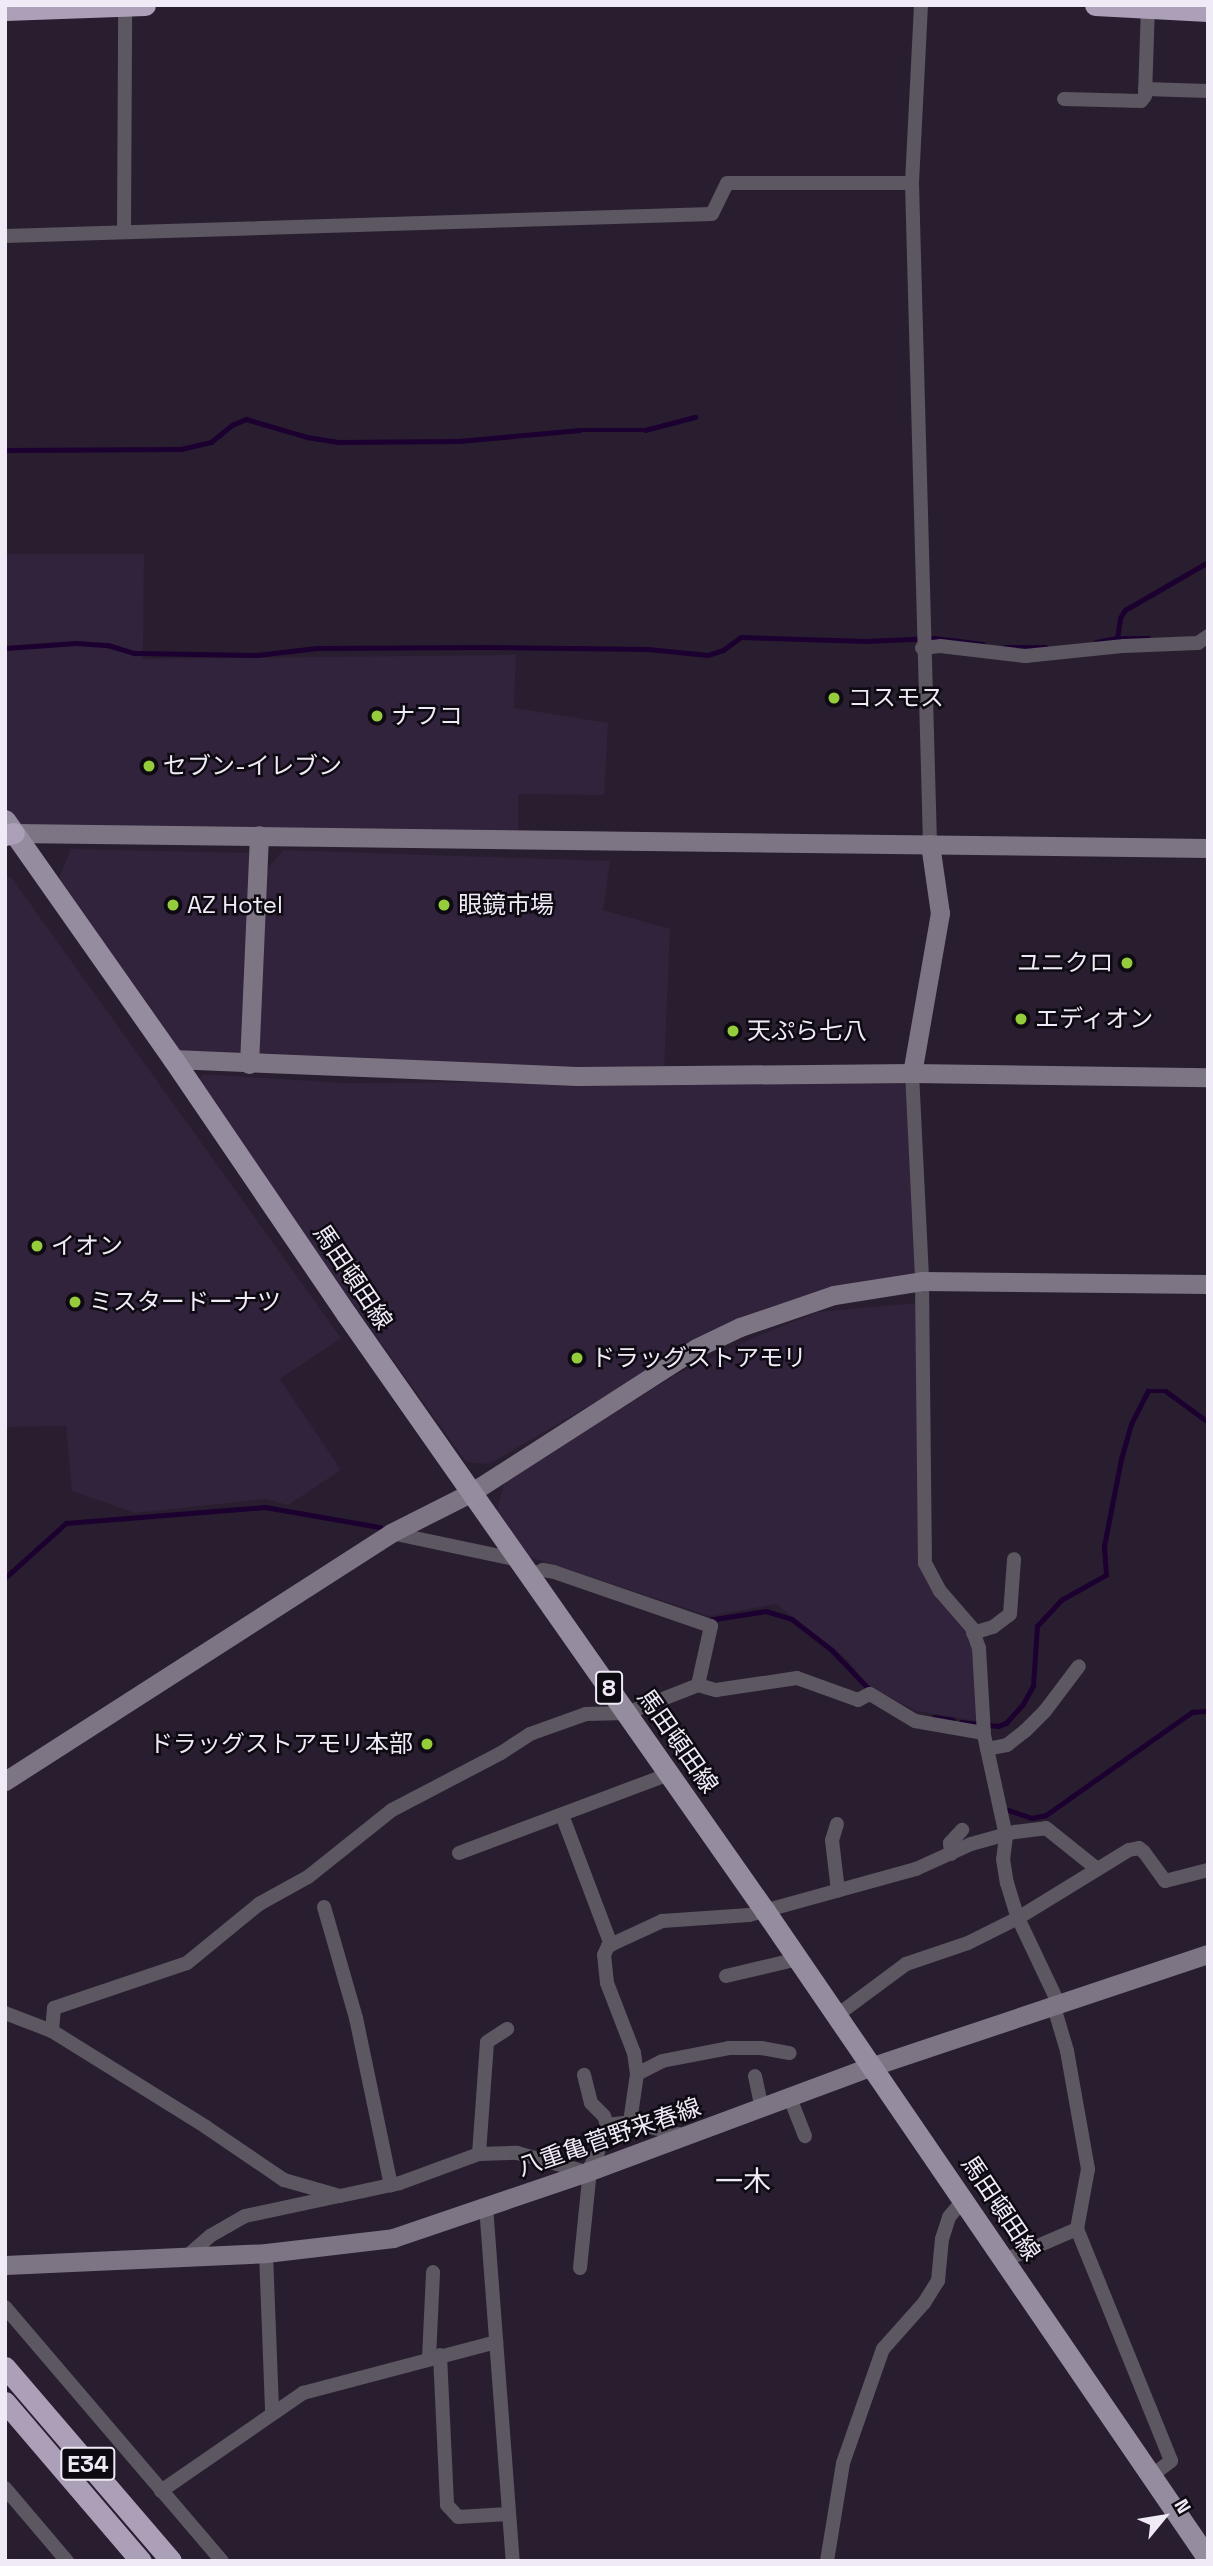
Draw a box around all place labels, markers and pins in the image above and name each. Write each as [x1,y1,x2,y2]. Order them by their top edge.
place label: コスモス [848,684,944,712]
marker: コスモス [826,690,842,706]
place label: ナフコ [391,702,463,730]
marker: ナフコ [369,708,385,724]
place label: セブン-イレブン [163,752,342,780]
marker: セブン-イレブン [141,758,157,774]
place label: AZ Hotel [187,891,283,919]
place label: 眼鏡市場 [458,891,554,919]
marker: AZ Hotel [165,897,181,913]
marker: 眼鏡市場 [436,897,452,913]
place label: ユニクロ [1017,949,1113,977]
marker: ユニクロ [1119,955,1135,971]
place label: エディオン [1035,1005,1155,1033]
marker: エディオン [1013,1011,1029,1027]
place label: 天ぷら七八 [747,1017,867,1045]
marker: 天ぷら七八 [725,1023,741,1039]
place label: イオン [51,1232,123,1260]
marker: イオン [29,1238,45,1254]
place label: ミスタードーナツ [89,1288,281,1316]
marker: ミスタードーナツ [67,1294,83,1310]
place label: ドラッグストアモリ [591,1344,807,1372]
marker: ドラッグストアモリ [569,1350,585,1366]
place label: ドラッグストアモリ本部 [149,1730,413,1758]
marker: ドラッグストアモリ本部 [419,1736,435,1752]

